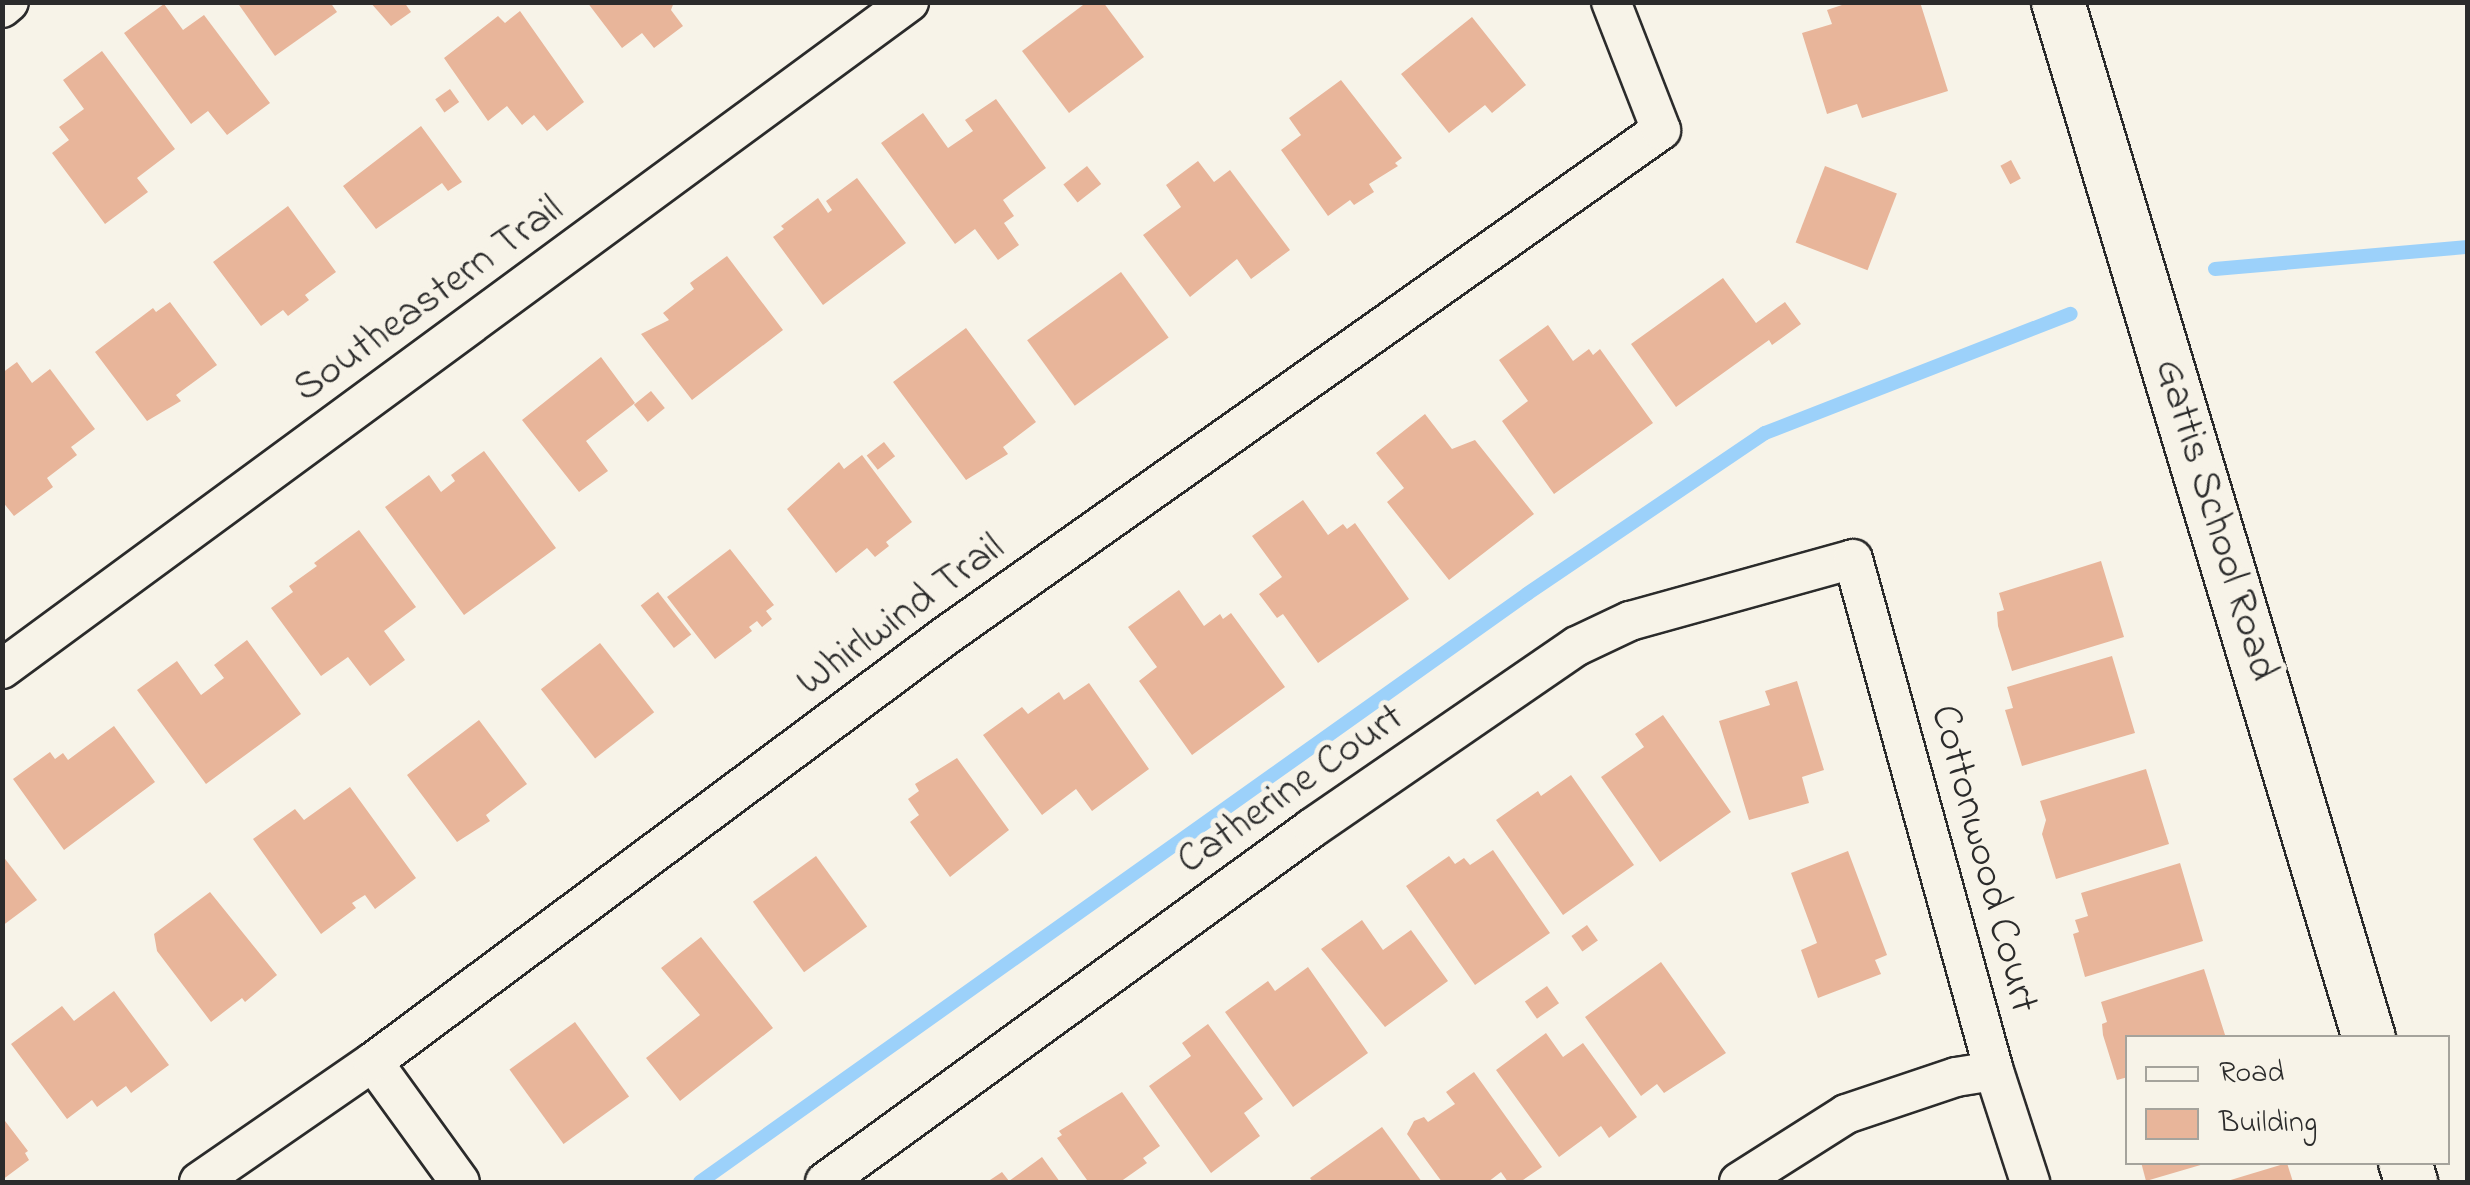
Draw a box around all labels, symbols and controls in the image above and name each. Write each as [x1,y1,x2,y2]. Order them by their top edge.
street label: Southeastern Trail [284,185,574,415]
street label: Gattis School Road [2142,353,2288,687]
street label: Whirlwind Trail [787,524,1015,708]
street label: Catherine Court [1168,693,1414,887]
street label: Cottonwood Court [1918,700,2048,1018]
legend [2125,1035,2450,1165]
text: Road [2219,1052,2284,1096]
text: Building [2219,1102,2317,1146]

